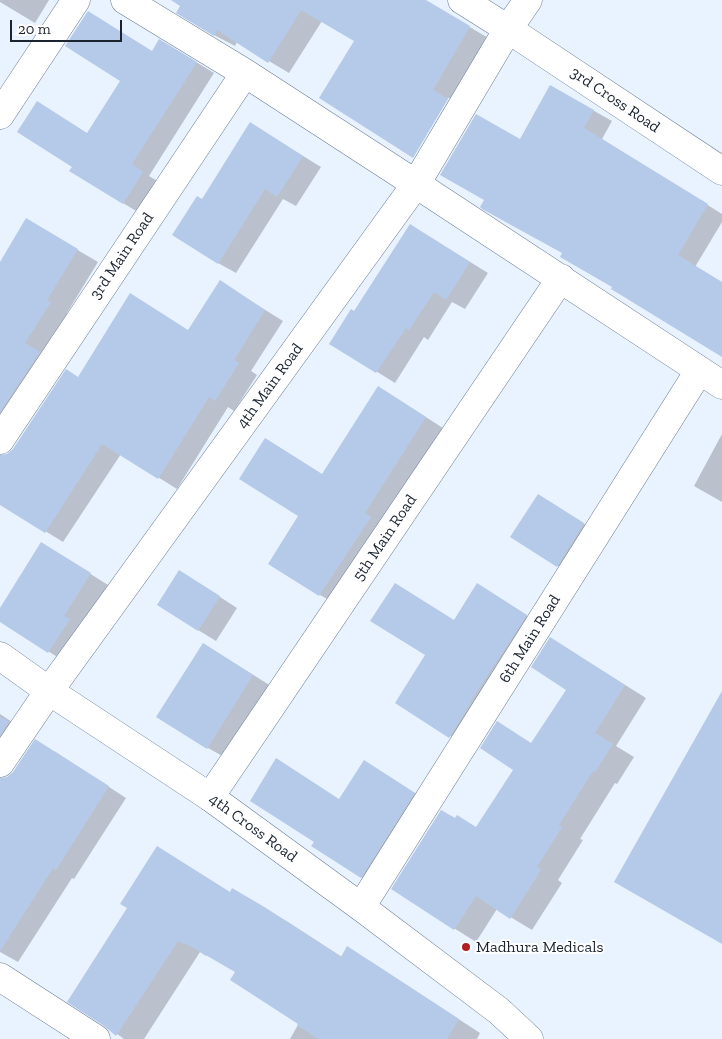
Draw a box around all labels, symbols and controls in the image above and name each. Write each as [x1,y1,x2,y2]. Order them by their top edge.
scale bar [12,10,125,42]
text: 20 m [18,20,51,38]
street label: 3rd Cross Road [566,63,664,137]
street label: 3rd Main Road [86,209,158,303]
street label: 4th Main Road [233,340,307,432]
street label: 5th Main Road [349,491,421,585]
street label: 6th Main Road [495,591,565,687]
street label: 4th Cross Road [205,790,301,866]
place label: Madhura Medicals [476,937,603,957]
marker: Madhura Medicals [460,941,472,953]

